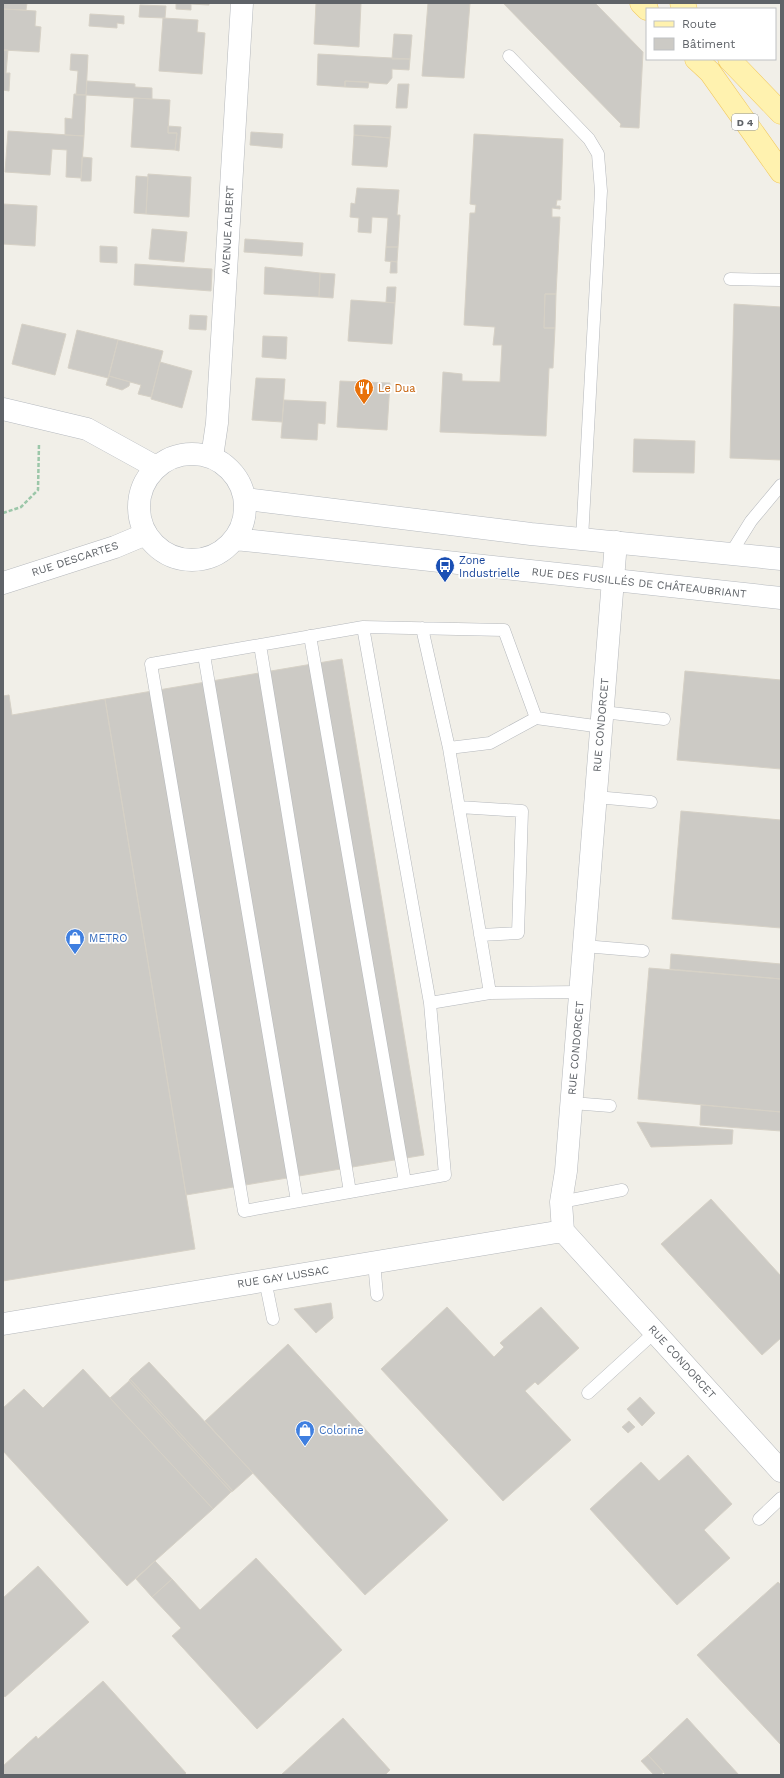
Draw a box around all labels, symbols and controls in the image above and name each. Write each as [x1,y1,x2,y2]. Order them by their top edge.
legend [646,8,776,60]
text: Route [682,17,716,31]
text: Bâtiment [682,37,735,51]
road number: D 4 [732,114,758,130]
street label: AVENUE ALBERT [219,185,237,275]
restaurant icon: Le Dua [353,377,375,405]
place label: Le Dua [378,382,415,395]
street label: RUE DESCARTES [30,539,120,579]
place label: Zone Industrielle [459,554,520,580]
bus stop icon: Zone Industrielle [434,555,456,583]
street label: RUE DES FUSILLÉS DE CHÂTEAUBRIANT [531,564,748,601]
street label: RUE CONDORCET [590,677,612,773]
shop icon: METRO [64,927,86,955]
place label: METRO [89,932,128,945]
street label: RUE CONDORCET [565,1000,587,1096]
street label: RUE GAY LUSSAC [236,1263,330,1291]
street label: RUE CONDORCET [646,1323,719,1402]
shop icon: Colorine [294,1419,316,1447]
place label: Colorine [319,1424,364,1437]

